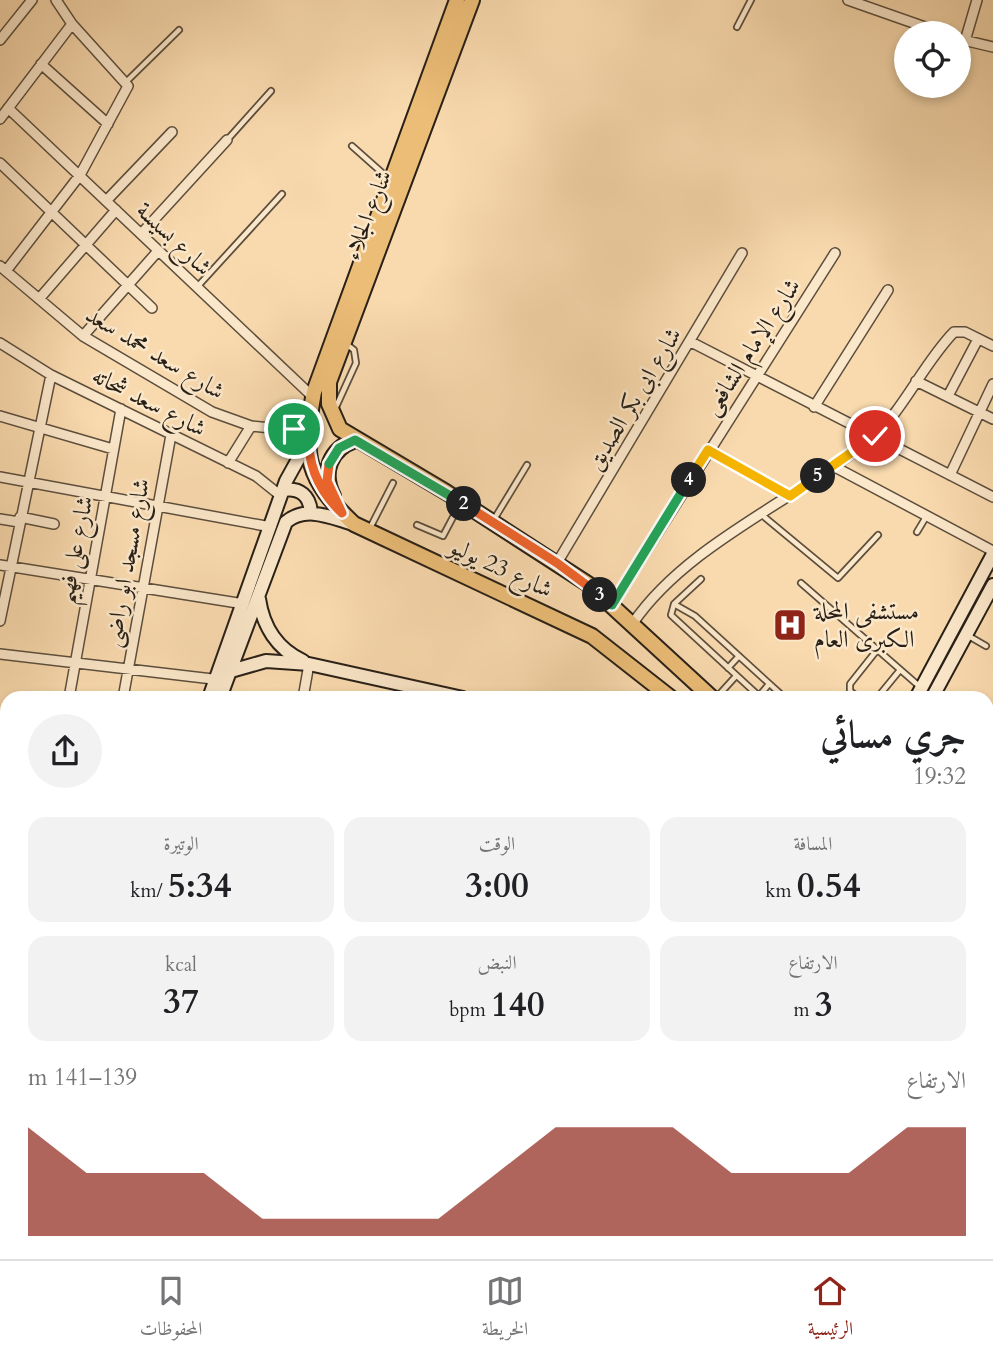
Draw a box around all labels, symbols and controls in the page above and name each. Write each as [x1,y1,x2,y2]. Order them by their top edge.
map controls [894,21,971,98]
button: locate [894,21,971,98]
street label: شارع الجلاء [336,165,403,266]
street label: شارع بسيسة [127,195,219,286]
street label: شارع الإمام الشافعى [695,272,812,424]
street label: شارع سعد محمد سعد [78,298,231,410]
street label: شارع ابى بكر الصديق [578,321,692,478]
street label: شارع سعد شحاته [85,359,212,448]
pin [264,399,324,459]
pin [845,406,905,466]
icon: arrive [275,410,313,448]
icon: check [856,417,894,455]
pin: 5 [800,458,836,494]
pin: 4 [672,462,706,498]
text: 5 [813,462,822,488]
text: 4 [684,466,693,492]
street label: شارع مسجد ابو راضى [96,476,161,651]
pin: 2 [447,486,482,522]
text: 2 [459,490,468,516]
street label: شارع على فهيم [48,493,109,608]
street label: شارع 23 يوليو [441,529,558,609]
pin: 3 [582,578,618,612]
text: 3 [595,581,604,607]
place label: مستشفى المحلة الكبرى العام [813,595,919,660]
hospital icon: مستشفى المحلة الكبرى العام [771,606,809,644]
text: جري مسائي [820,709,966,761]
button: share [28,714,102,788]
text: 19:32 [913,761,966,792]
text: الوتيرة [163,831,199,857]
text: الوقت [479,831,515,857]
text: المسافة [794,831,832,857]
text: 5:34 [168,862,232,910]
text: 3:00 [465,862,529,910]
text: 0.54 [797,862,861,910]
text: /km [130,878,168,904]
text: km [765,878,797,904]
text: النبض [477,950,517,976]
text: الارتفاع [788,950,838,976]
text: kcal [165,952,197,978]
text: 37 [163,978,199,1026]
text: 140 [491,981,545,1029]
text: 3 [815,981,833,1029]
text: bpm [449,997,491,1023]
text: m [793,997,815,1023]
text: 139–141 m [28,1062,137,1093]
text: الارتفاع [906,1065,966,1096]
tab: المحفوظات [140,1272,202,1347]
tab: الخريطة [482,1272,528,1347]
tab: الرئيسية [808,1272,853,1347]

